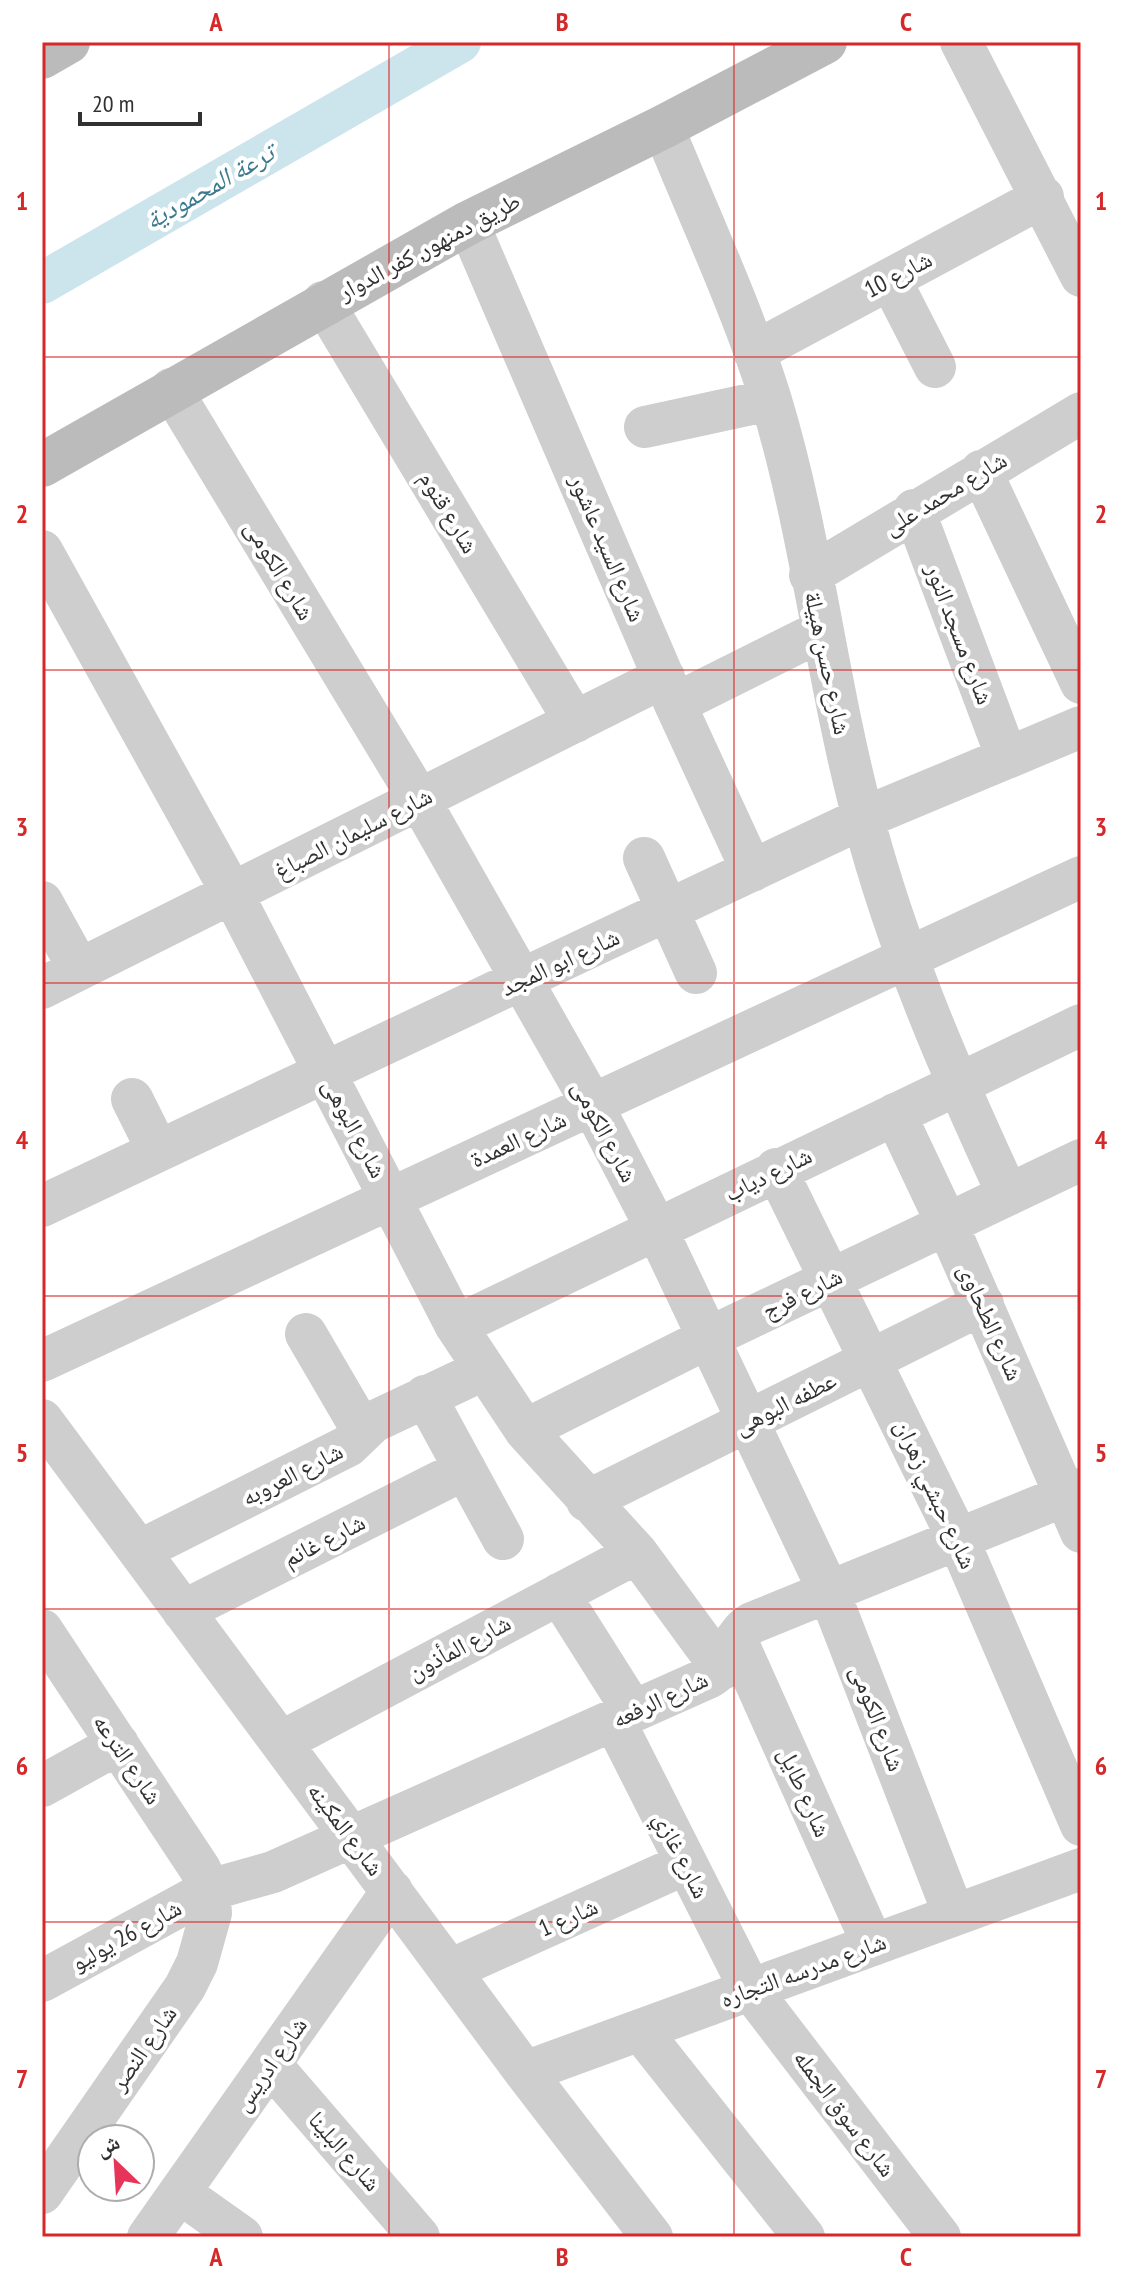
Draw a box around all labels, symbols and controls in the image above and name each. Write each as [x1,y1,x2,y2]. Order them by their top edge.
text: A [208,5,223,38]
text: B [556,5,569,38]
text: C [900,5,912,38]
scale bar [80,76,200,126]
text: 20 m [92,88,134,119]
water label: ترعة المحمودية [138,133,284,236]
text: 1 [16,184,28,217]
text: 1 [1095,184,1107,217]
street label: طريق دمنهور, كفر الدوار [332,185,526,308]
street label: شارع 10 [859,243,937,305]
street label: شارع محمد على [878,444,1012,542]
street label: شارع قنوم [411,465,486,559]
street label: شارع السيد عاشور [563,469,653,626]
text: 2 [16,497,28,530]
text: 2 [1095,497,1107,530]
street label: شارع الكومى [238,514,322,626]
street label: شارع مسجد النور [919,558,1001,709]
street label: شارع حسن هبيلة [798,589,858,737]
street label: شارع سليمان الصباغ [269,780,437,886]
text: 3 [16,810,28,843]
text: 3 [1095,810,1107,843]
street label: شارع ابو المجد [496,921,624,1003]
street label: شارع البوهى [316,1073,394,1183]
street label: شارع الكومى [565,1075,645,1187]
street label: شارع العمدة [465,1103,571,1175]
text: 4 [16,1123,29,1156]
text: 4 [1095,1123,1108,1156]
street label: شارع دياب [719,1140,817,1208]
street label: شارع الطحاوى [951,1259,1031,1385]
street label: شارع فرج [757,1260,847,1326]
street label: عطفه البوهى [729,1364,841,1442]
street label: شارع حبشي زهران [884,1414,984,1575]
street label: شارع العروبه [236,1435,348,1513]
text: 5 [16,1436,28,1469]
text: 5 [1095,1436,1107,1469]
street label: شارع غانم [278,1506,371,1575]
street label: شارع المأذون [402,1607,516,1687]
street label: شارع الكومى [844,1661,912,1775]
street label: شارع الرفعه [607,1663,713,1735]
street label: شارع الترعه [86,1708,170,1810]
street label: شارع طايل [772,1742,838,1842]
text: 6 [16,1749,28,1782]
text: 6 [1095,1749,1107,1782]
street label: شارع المكينه [301,1776,391,1882]
street label: شارع غازي [643,1807,717,1905]
street label: شارع 1 [534,1890,602,1944]
street label: شارع 26 يوليو [65,1892,187,1978]
street label: شارع مدرسه التجاره [716,1926,890,2014]
street label: شارع النصر [102,1999,183,2097]
street label: شارع ادريس [226,2011,314,2117]
street label: شارع سوق الجمله [787,2043,903,2183]
text: 7 [16,2062,28,2095]
text: 7 [1095,2062,1107,2095]
street label: شارع البلينا [302,2105,388,2197]
north arrow [76,2123,156,2203]
text: ش [91,2127,124,2162]
text: A [208,2240,223,2273]
text: B [556,2240,569,2273]
text: C [900,2240,912,2273]

